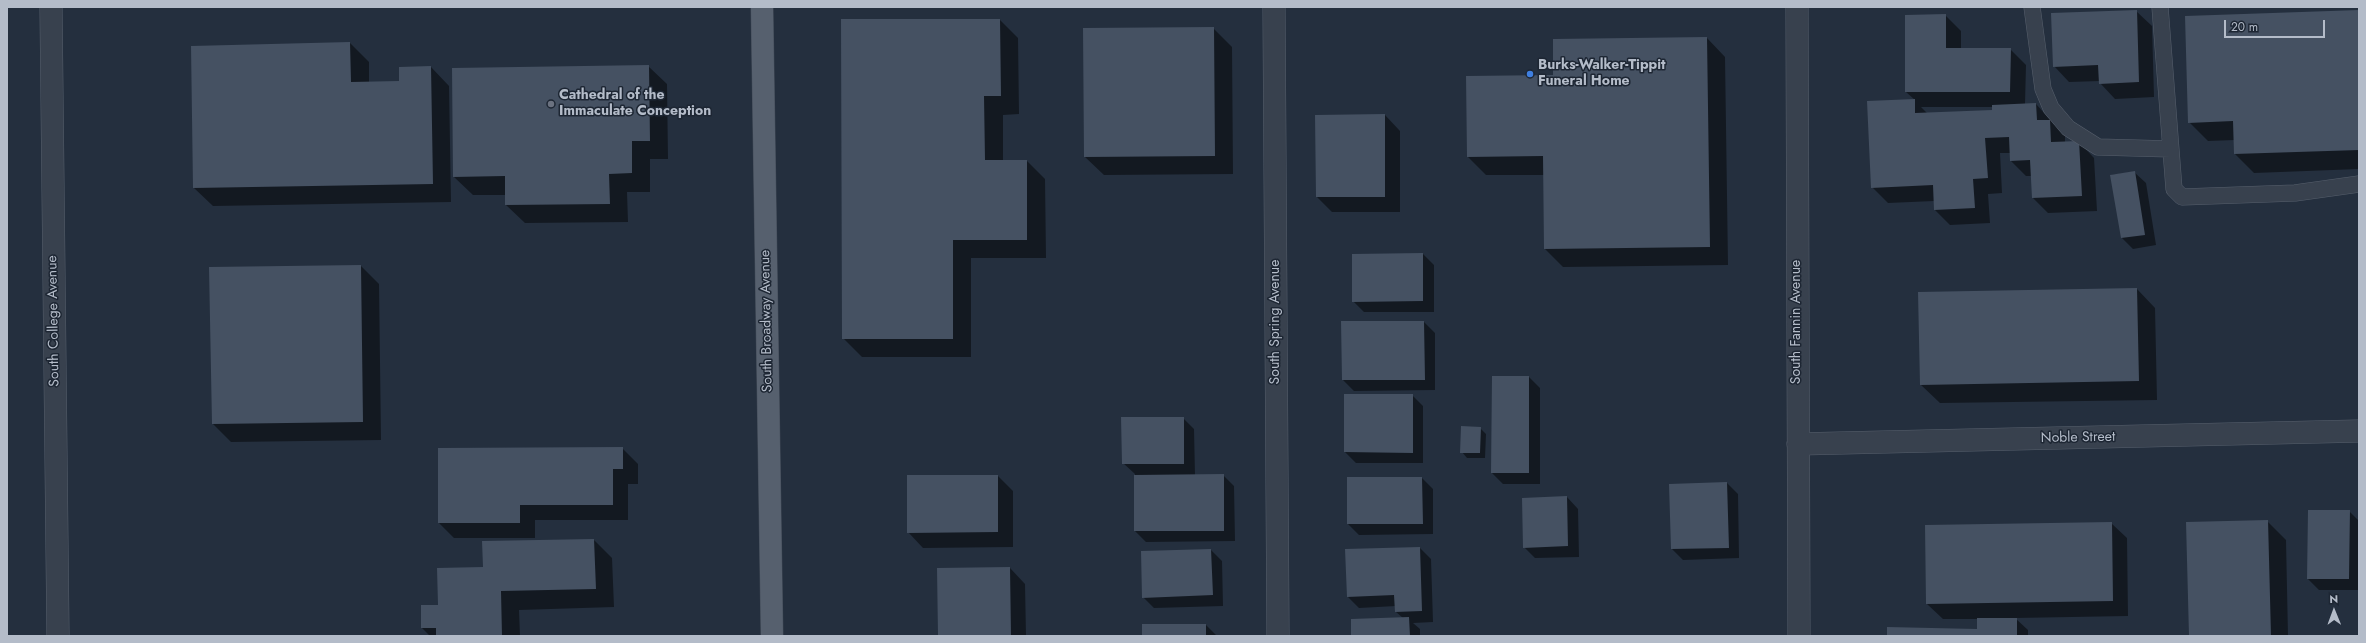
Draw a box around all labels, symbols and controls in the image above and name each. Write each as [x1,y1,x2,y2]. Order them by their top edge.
scale bar [2226,12,2327,38]
text: 20 m [2231,18,2258,36]
place label: Burks-Walker-Tippit Funeral Home [1538,58,1666,90]
marker: Burks-Walker-Tippit Funeral Home [1525,69,1535,79]
place label: Cathedral of the Immaculate Conception [559,88,711,120]
marker: Cathedral of the Immaculate Conception [546,99,556,109]
street label: South Broadway Avenue [757,250,777,392]
street label: South College Avenue [44,255,64,387]
street label: South Spring Avenue [1268,260,1284,384]
street label: South Fannin Avenue [1789,260,1805,384]
street label: Noble Street [2041,429,2115,447]
north arrow [2314,591,2354,631]
text: N [2329,591,2338,607]

